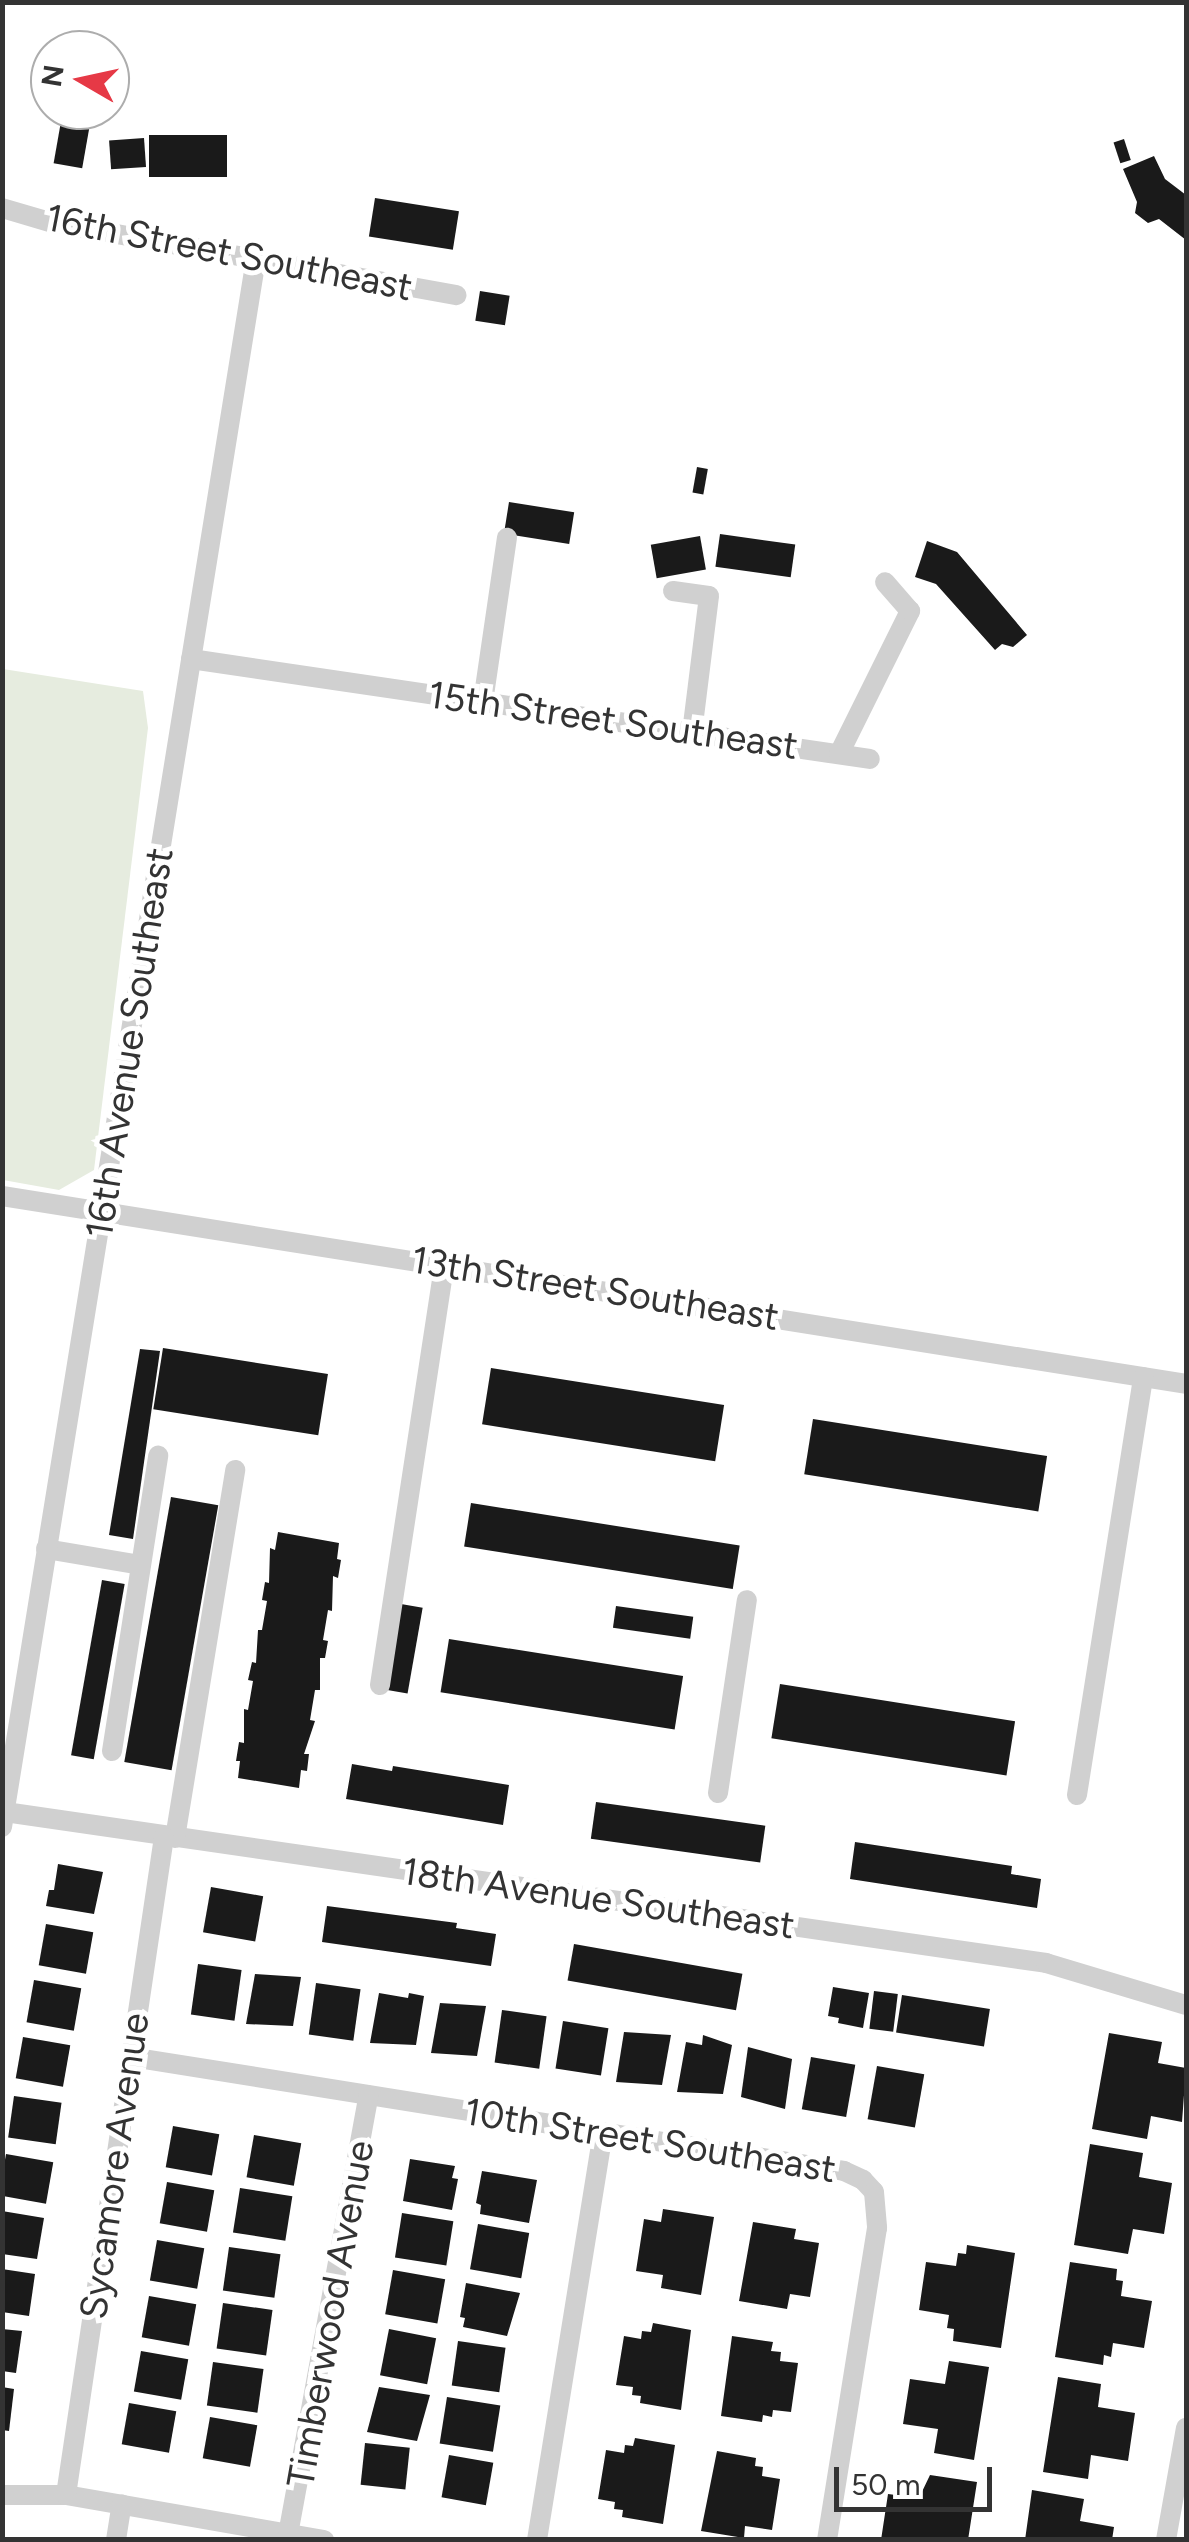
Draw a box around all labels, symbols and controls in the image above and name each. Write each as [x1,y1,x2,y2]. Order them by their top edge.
north arrow [30,30,130,130]
text: N [34,62,71,89]
street label: 16th Street Southeast [42,195,416,311]
street label: 15th Street Southeast [425,672,801,770]
street label: 16th Avenue Southeast [77,845,183,1241]
street label: 13th Street Southeast [408,1237,782,1341]
street label: 18th Avenue Southeast [399,1849,797,1949]
street label: Sycamore Avenue [71,2010,159,2322]
street label: 10th Street Southeast [461,2089,839,2193]
street label: Timberwood Avenue [278,2137,384,2491]
scale bar [839,2447,996,2509]
text: 50 m [851,2466,920,2503]

